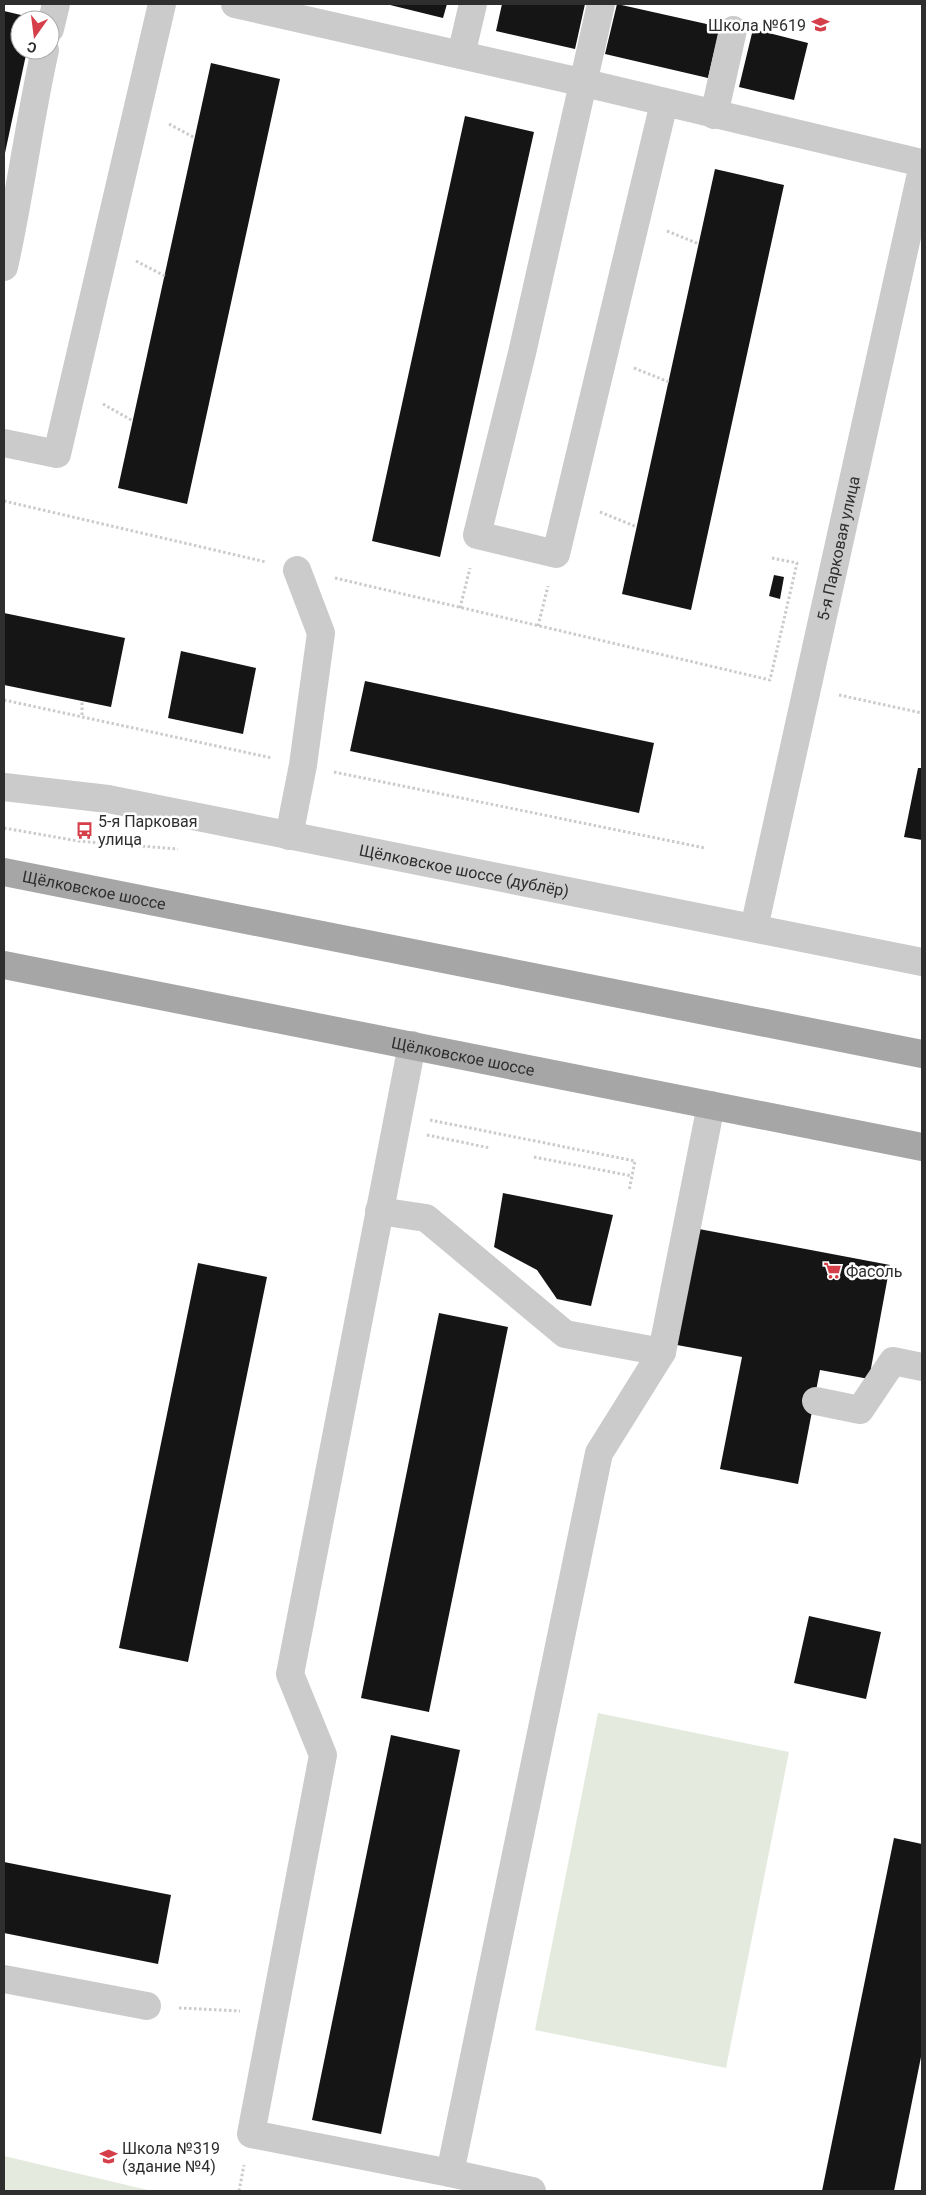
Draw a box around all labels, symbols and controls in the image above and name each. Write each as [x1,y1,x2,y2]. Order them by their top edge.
north arrow [10,10,60,60]
school or university icon: Школа №619 [810,15,830,35]
place label: Школа №619 [708,16,806,35]
text: С [25,39,38,56]
street label: 5-я Парковая улица [813,474,864,622]
place label: 5-я Парковая улица [98,812,198,849]
bus stop icon: 5-я Парковая улица [74,820,94,840]
street label: Щёлковское шоссе (дублёр) [358,841,571,901]
street label: Щёлковское шоссе [21,867,167,914]
street label: Щёлковское шоссе [390,1033,536,1080]
supermarket icon: Фасоль [822,1261,842,1281]
place label: Фасоль [846,1262,902,1281]
place label: Школа №319 (здание №4) [122,2139,220,2176]
school or university icon: Школа №319 (здание №4) [98,2147,118,2167]

